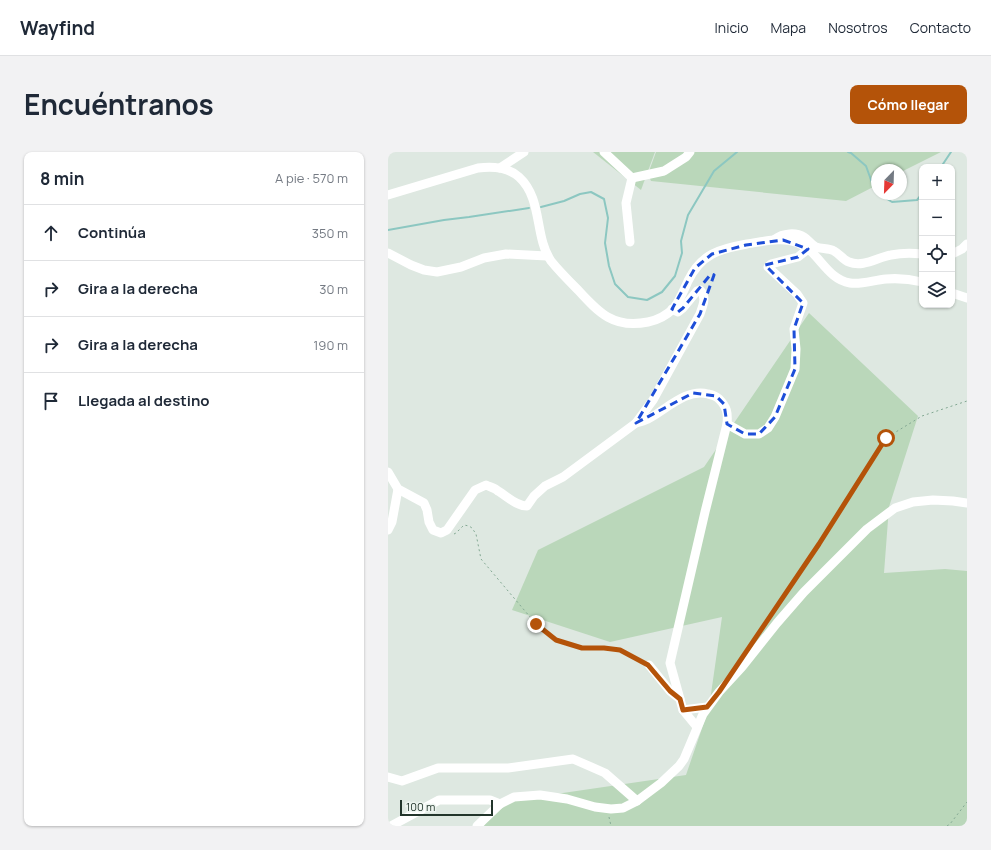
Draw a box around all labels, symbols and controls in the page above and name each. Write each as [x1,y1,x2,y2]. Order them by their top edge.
text: Wayfind [20,15,95,41]
text: Inicio [715,18,749,37]
text: Mapa [771,18,806,37]
text: Nosotros [828,18,888,37]
text: Contacto [910,18,971,37]
text: Encuéntranos [24,85,214,123]
button: Cómo llegar [850,85,967,124]
north arrow [871,164,907,200]
map controls [919,164,955,308]
button: + [919,164,955,200]
text: 8 min [40,167,85,190]
text: A pie · 570 m [275,169,348,187]
button: − [919,200,955,236]
icon: ahead [40,222,62,244]
text: Continúa [78,222,146,243]
text: 350 m [312,224,348,242]
button: locate [919,236,955,272]
button: layers [919,272,955,308]
icon: right [40,278,62,300]
text: Gira a la derecha [78,278,198,299]
text: 30 m [319,280,348,298]
icon: right [40,334,62,356]
text: Gira a la derecha [78,334,198,355]
text: 190 m [313,336,348,354]
icon: arrive [40,390,62,412]
text: Llegada al destino [78,390,210,411]
route start [877,429,895,447]
route end [527,615,545,633]
scale bar [400,798,493,817]
text: 100 m [406,799,435,814]

